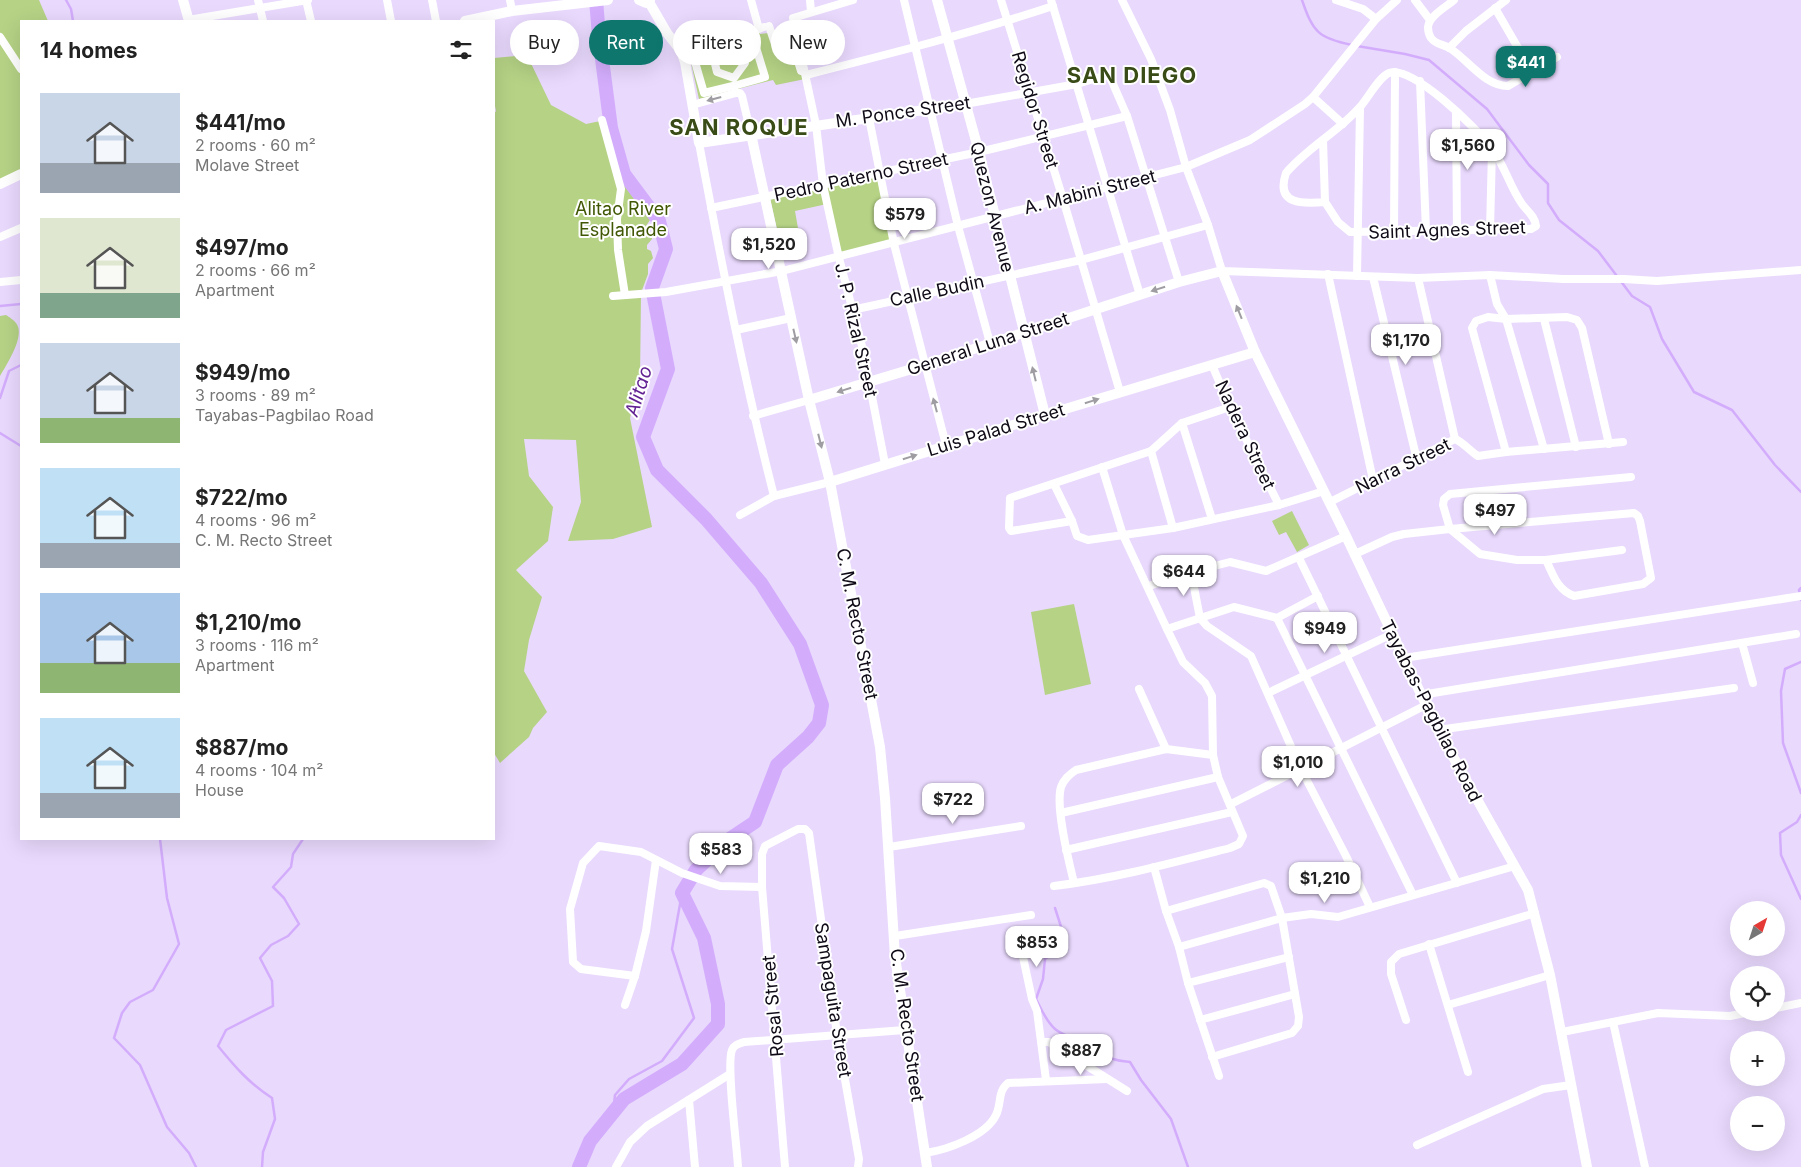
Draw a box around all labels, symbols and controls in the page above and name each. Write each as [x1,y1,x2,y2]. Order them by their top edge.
chip: Buy [510,20,579,65]
chip: Rent [589,20,663,65]
chip: Filters [673,20,761,65]
chip: New [771,20,845,65]
icon: filters [447,36,475,64]
text: 14 homes [40,38,138,63]
pin: $441 [1496,46,1556,88]
street label: Regidor Street [1008,49,1063,171]
text: $441 [1507,52,1545,72]
district label: SAN DIEGO [1067,62,1197,88]
street label: M. Ponce Street [834,92,972,131]
one-way arrow [706,95,721,103]
text: $441/mo [195,110,286,135]
icon: home [80,113,140,173]
district label: SAN ROQUE [669,114,809,140]
pin: $1,560 [1427,128,1509,171]
text: 2 rooms · 60 m² [195,135,316,155]
text: $1,560 [1441,135,1495,155]
street label: Quezon Avenue [966,139,1019,274]
street label: Pedro Paterno Street [772,148,950,205]
text: Molave Street [195,155,299,175]
street label: A. Mabini Street [1022,165,1158,218]
park label: Alitao River Esplanade [575,198,671,240]
pin: $579 [875,198,935,240]
text: $579 [885,204,925,224]
street label: Saint Agnes Street [1368,216,1526,243]
pin: $1,520 [728,228,810,270]
text: $1,520 [742,234,796,254]
text: $497/mo [195,235,289,260]
icon: home [80,238,140,298]
text: 2 rooms · 66 m² [195,260,316,280]
street label: J. P. Rizal Street [831,261,882,399]
street label: Calle Budin [888,270,986,311]
text: Apartment [195,280,275,300]
one-way arrow [1151,286,1166,293]
one-way arrow [1234,305,1242,319]
street label: General Luna Street [904,307,1071,380]
pin: $1,170 [1365,324,1447,366]
one-way arrow [791,328,799,343]
text: $1,170 [1382,330,1430,350]
text: $949/mo [195,360,290,385]
icon: home [80,363,140,423]
water label: Alitao [620,363,657,420]
one-way arrow [1030,366,1038,381]
street label: Nadera Street [1211,377,1280,493]
text: 3 rooms · 89 m² [195,385,316,405]
one-way arrow [837,386,852,394]
one-way arrow [1084,396,1099,404]
one-way arrow [931,398,939,413]
street label: Luis Palad Street [925,399,1067,460]
text: Tayabas-Pagbilao Road [195,405,374,425]
one-way arrow [816,433,824,448]
street label: Narra Street [1352,433,1454,498]
one-way arrow [902,452,917,460]
text: $722/mo [195,485,288,510]
icon: home [80,488,140,548]
pin: $497 [1465,494,1525,536]
text: $497 [1475,500,1515,520]
text: 4 rooms · 96 m² [195,510,316,530]
text: C. M. Recto Street [195,530,332,550]
street label: C. M. Recto Street [832,546,883,702]
pin: $644 [1154,554,1214,597]
text: $644 [1163,561,1205,581]
text: $1,210/mo [195,610,301,635]
pin: $949 [1295,612,1355,654]
icon: home [80,613,140,673]
street label: Tayabas-Pagbilao Road [1376,616,1486,805]
text: $949 [1304,618,1346,638]
text: 3 rooms · 116 m² [195,635,319,655]
text: Apartment [195,655,275,675]
text: $887/mo [195,735,289,760]
icon: home [80,738,140,798]
pin: $1,010 [1257,746,1339,788]
text: $1,010 [1273,752,1323,772]
text: 4 rooms · 104 m² [195,760,323,780]
text: House [195,780,244,800]
pin: $722 [923,782,983,825]
text: $722 [933,789,973,809]
pin: $583 [691,832,751,875]
text: $583 [700,839,742,859]
pin: $1,210 [1284,862,1366,904]
text: $1,210 [1300,868,1350,888]
north arrow [1730,901,1785,956]
map controls [1730,901,1785,1151]
street label: Sampaguita Street [811,921,856,1079]
pin: $853 [1007,926,1067,968]
text: $853 [1016,932,1058,952]
street label: C. M. Recto Street [886,947,929,1103]
street label: Rosal Street [758,954,787,1058]
button: locate [1730,966,1785,1021]
button: + [1730,1031,1785,1086]
pin: $887 [1051,1034,1111,1076]
text: $887 [1061,1040,1101,1060]
button: − [1730,1096,1785,1151]

